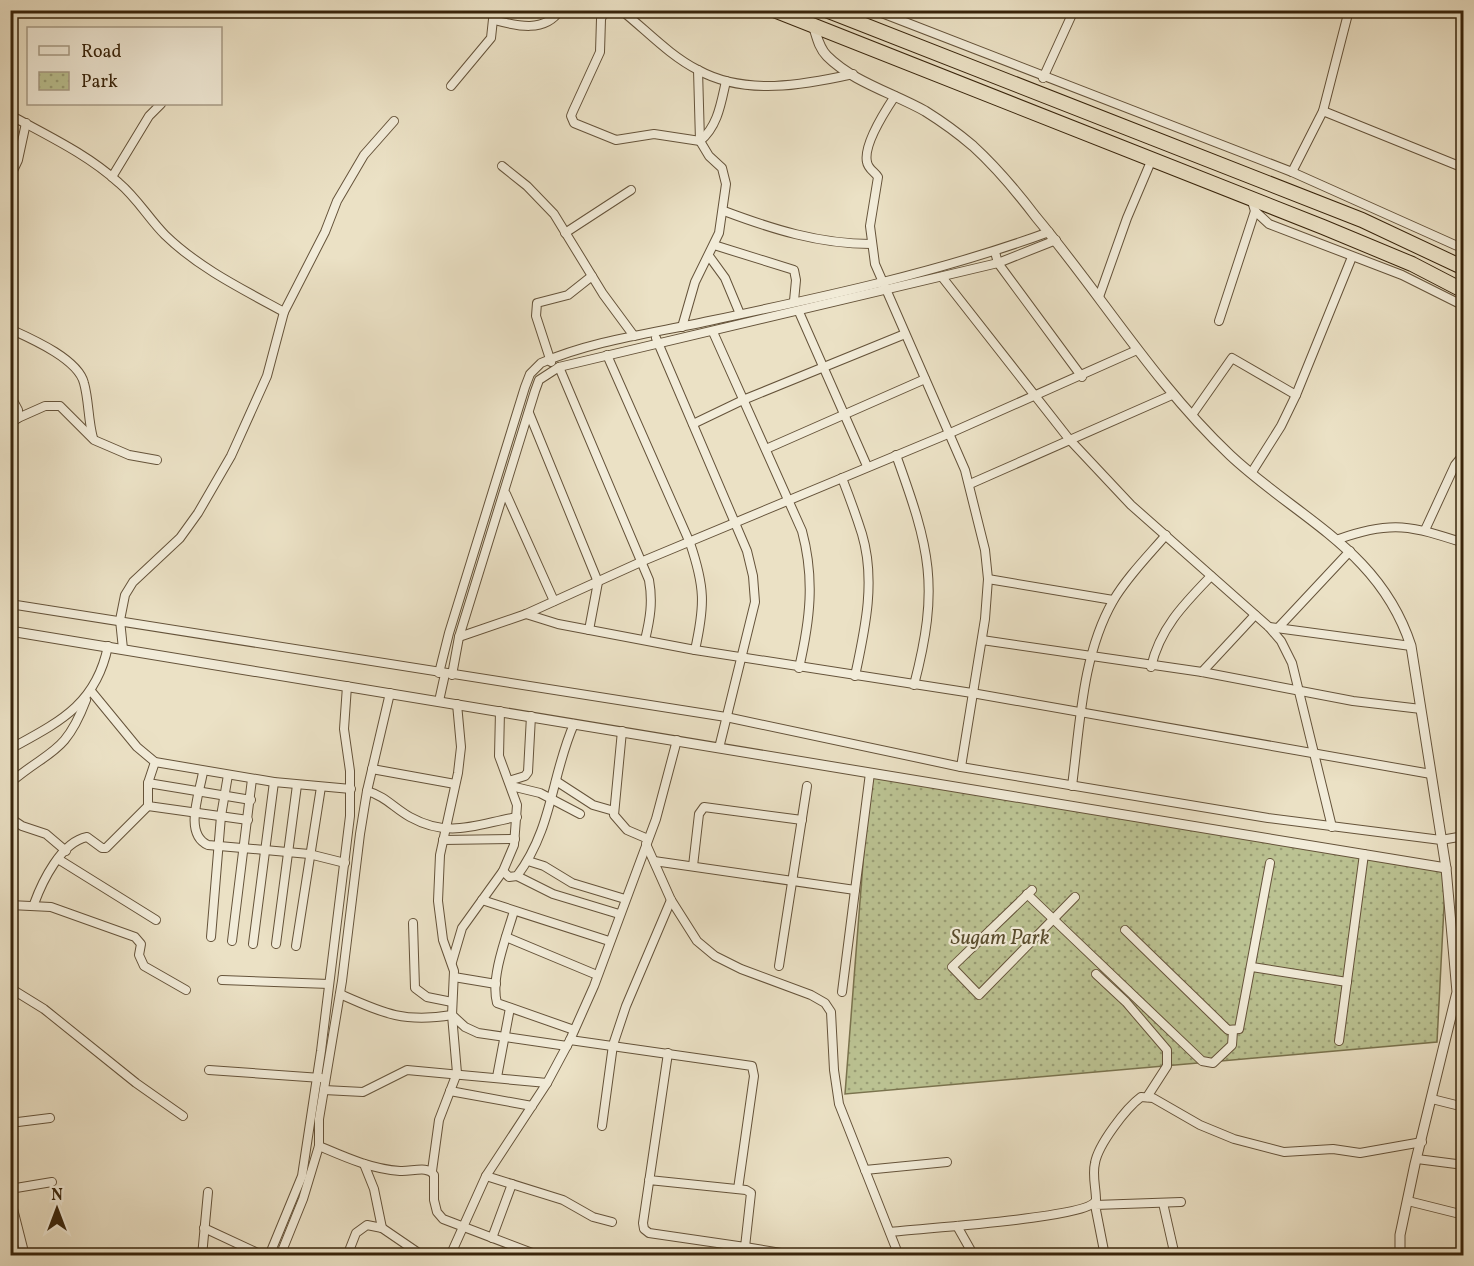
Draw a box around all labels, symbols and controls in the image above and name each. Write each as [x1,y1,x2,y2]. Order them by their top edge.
legend [27,27,222,105]
text: Road [81,40,122,65]
text: Park [81,70,118,95]
park label: Sugam Park [951,924,1050,953]
north arrow [27,1179,87,1239]
text: N [51,1185,63,1207]

